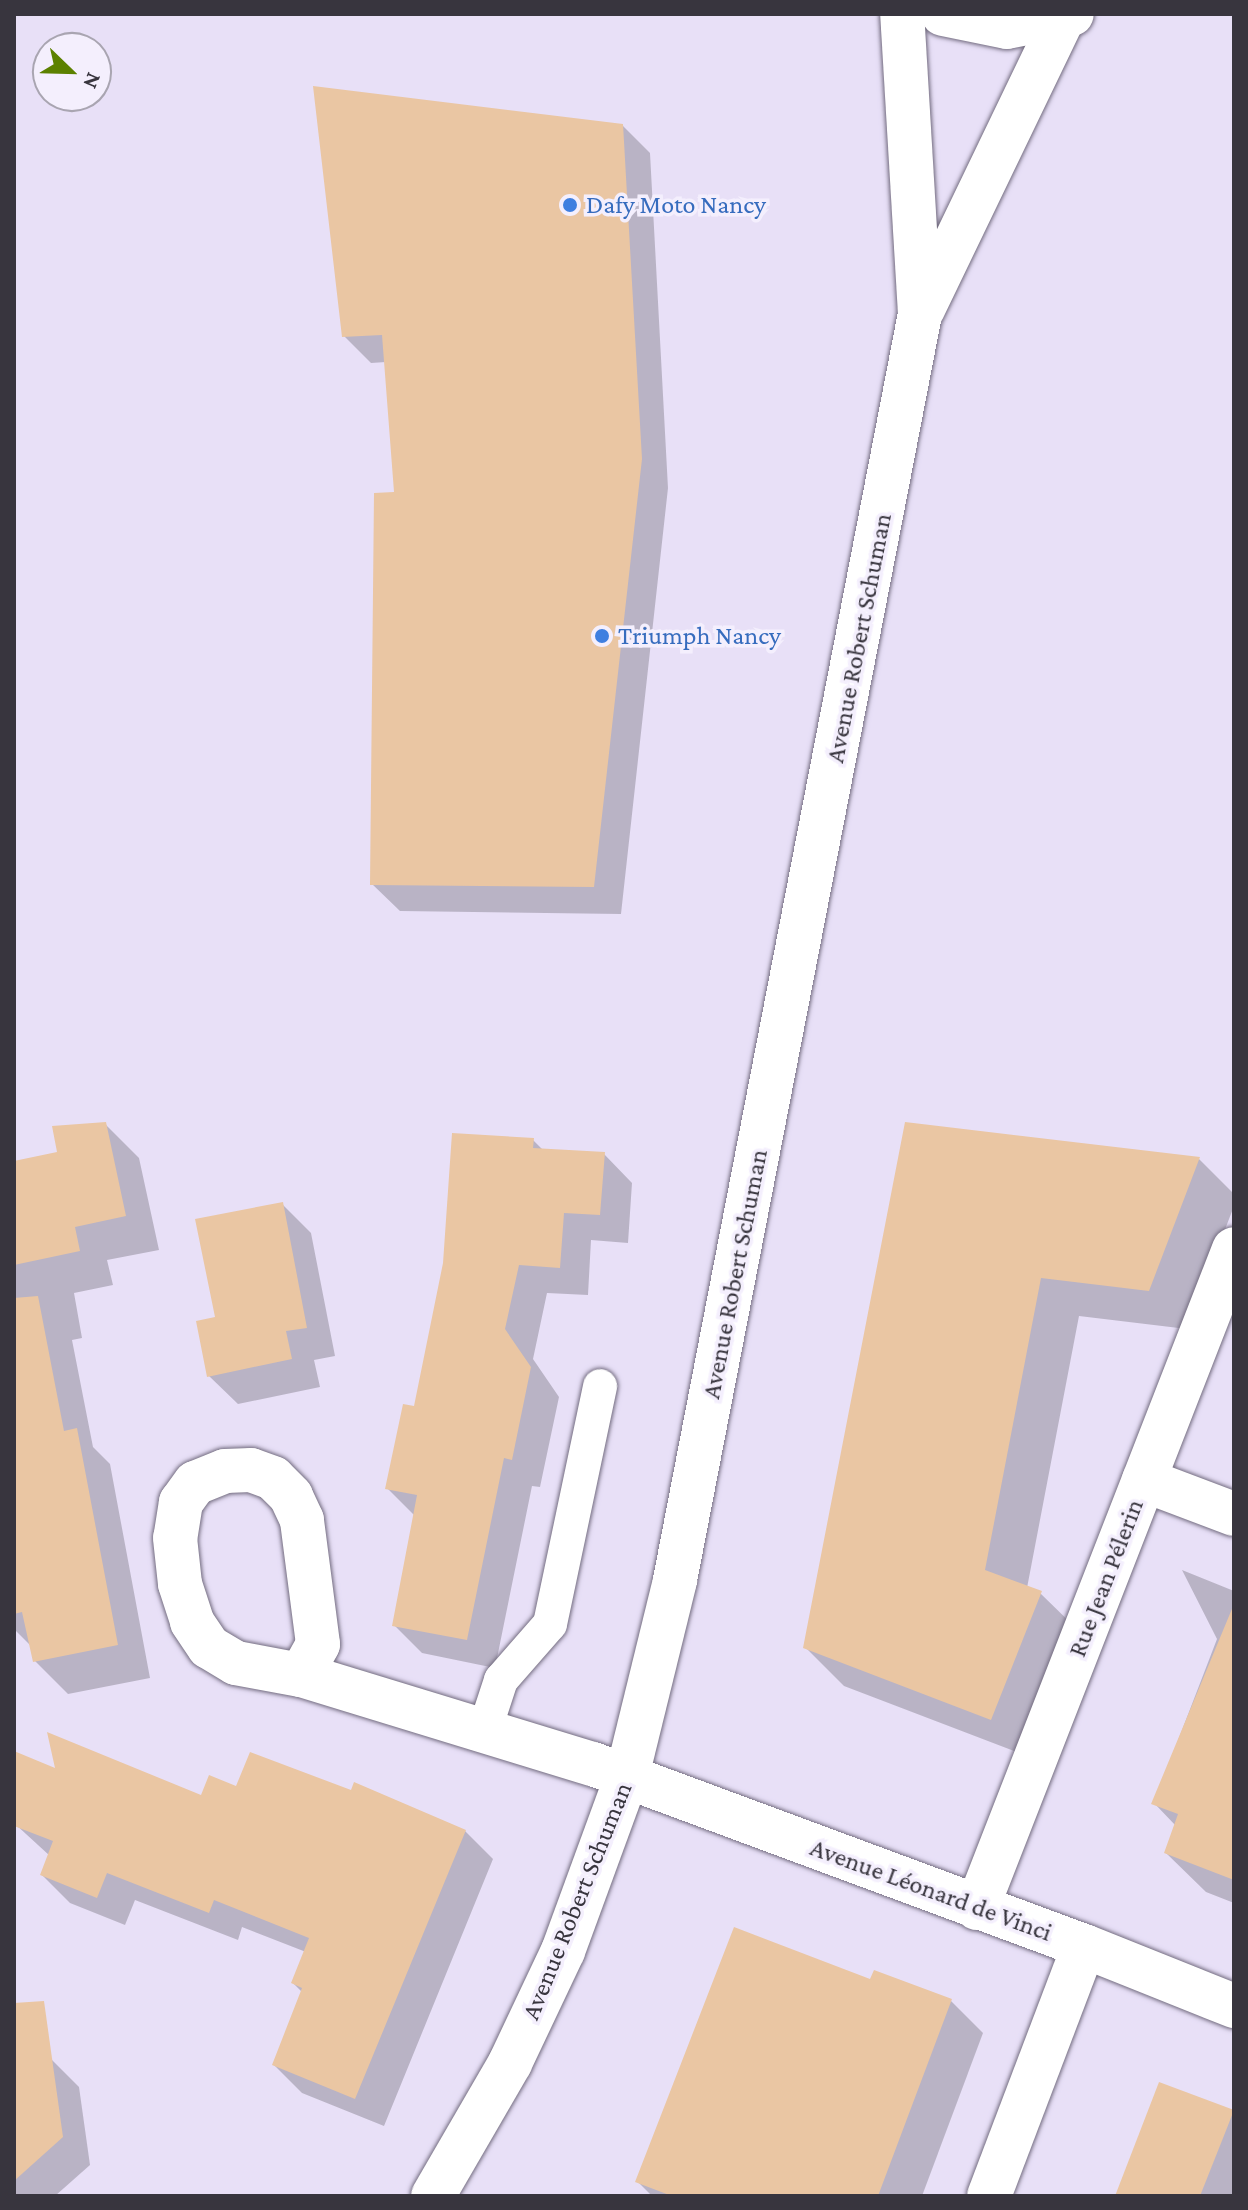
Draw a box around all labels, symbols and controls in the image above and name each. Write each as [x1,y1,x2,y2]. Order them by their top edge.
north arrow [32,32,112,112]
text: N [78,69,107,93]
place label: Dafy Moto Nancy [586,189,766,221]
marker: Dafy Moto Nancy [561,196,579,214]
street label: Avenue Robert Schuman [820,511,898,765]
place label: Triumph Nancy [618,620,781,652]
marker: Triumph Nancy [593,627,611,645]
street label: Avenue Robert Schuman [696,1147,774,1401]
street label: Rue Jean Pélerin [1062,1495,1150,1661]
street label: Avenue Robert Schuman [515,1778,639,2024]
street label: Avenue Léonard de Vinci [806,1832,1056,1948]

